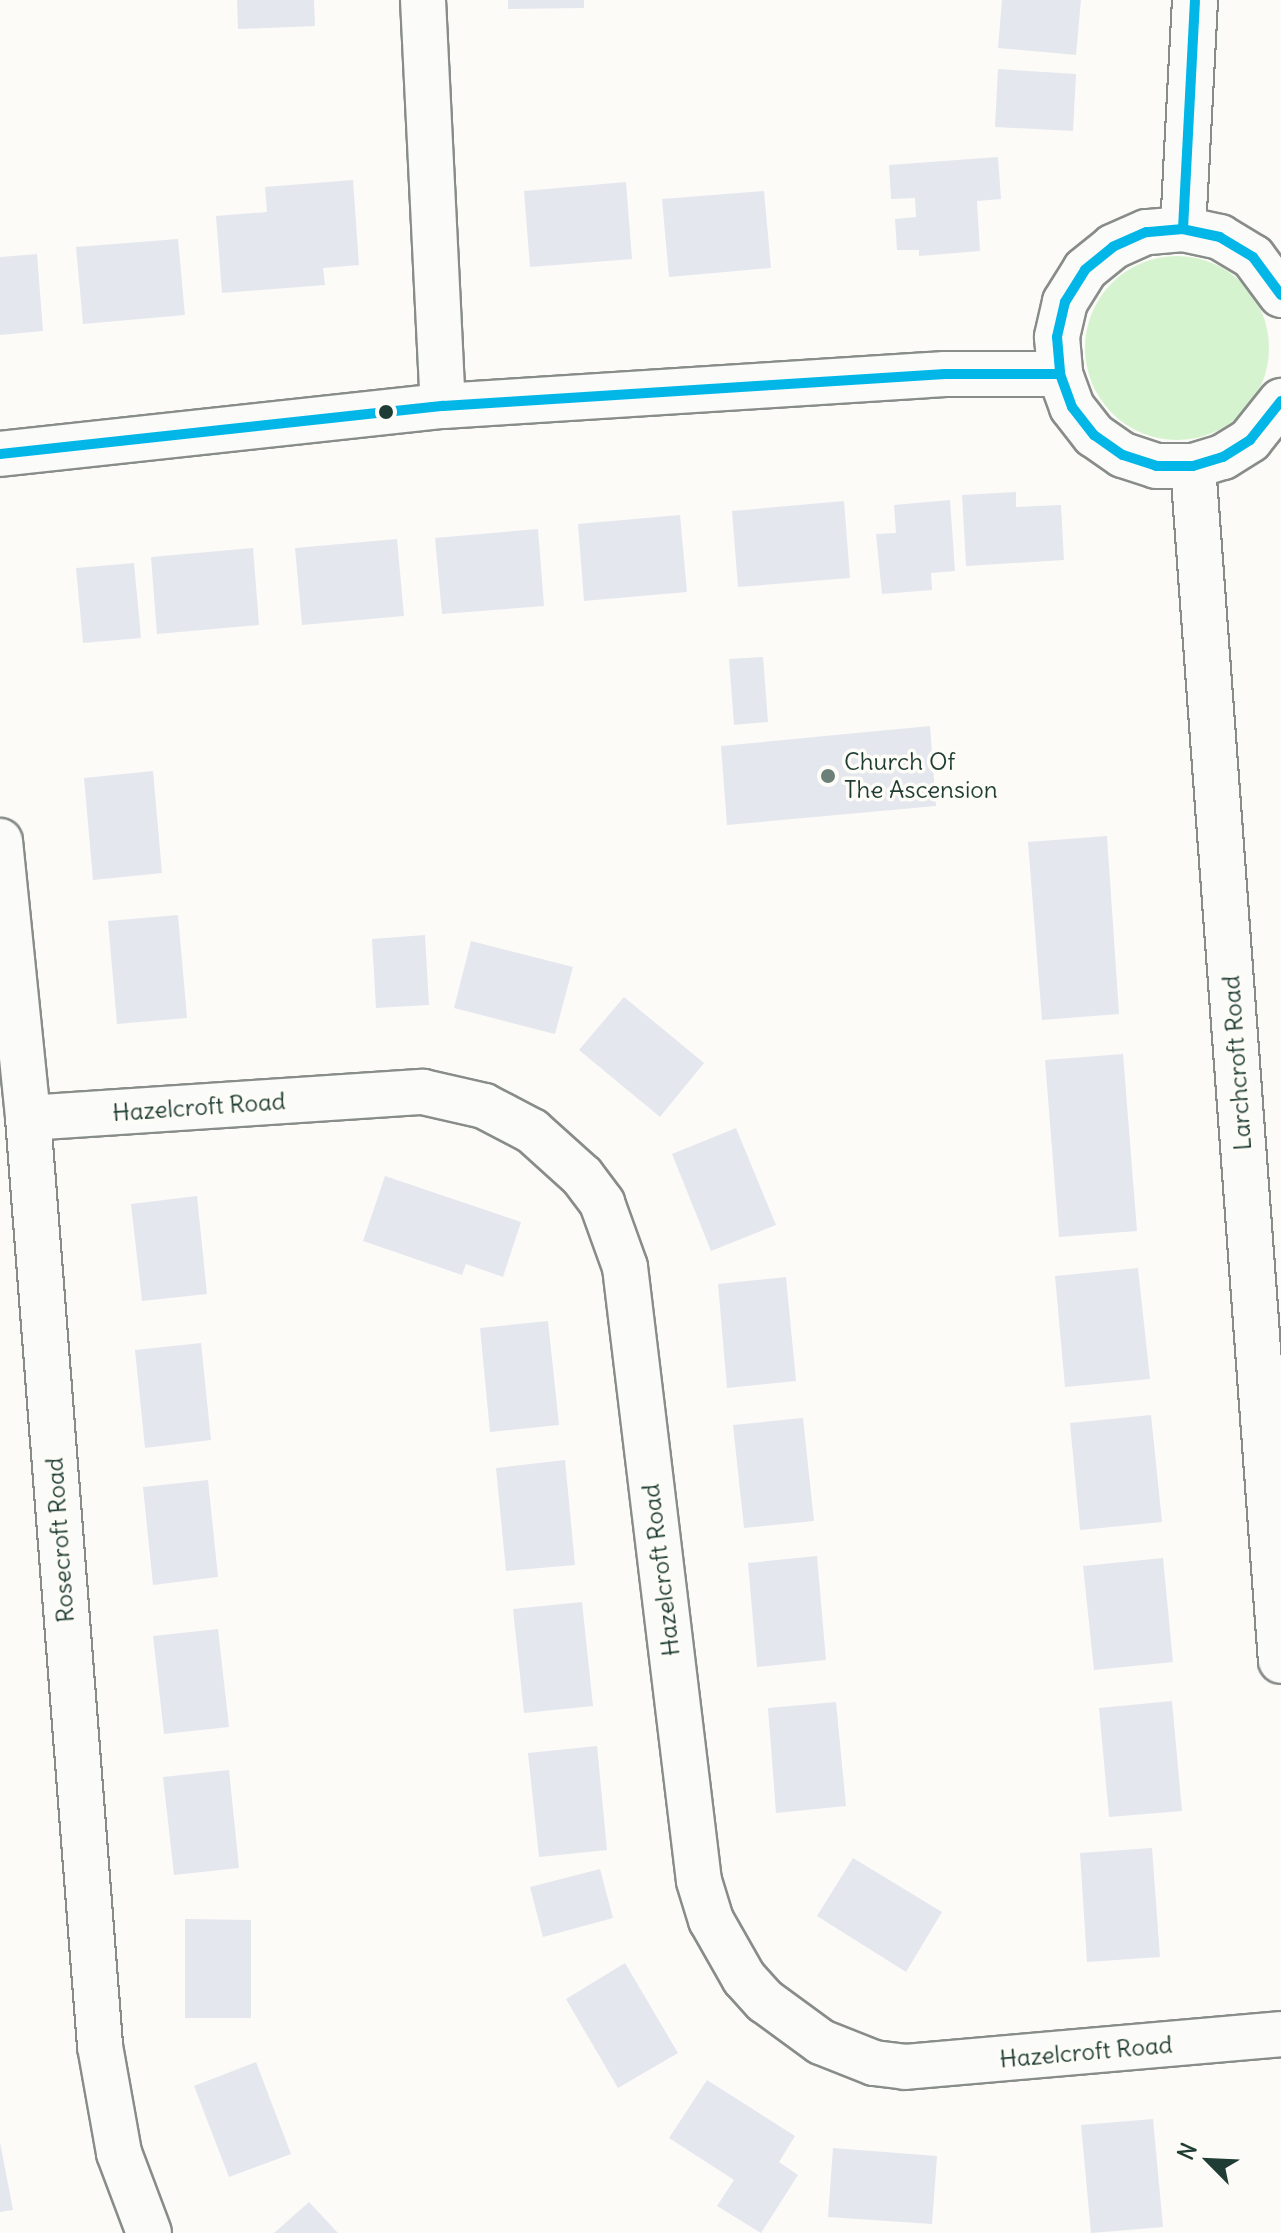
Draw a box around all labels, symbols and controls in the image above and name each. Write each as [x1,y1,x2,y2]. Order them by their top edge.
unlabelled marker [378,404,394,420]
place label: Church Of The Ascension [844,748,998,804]
marker: Church Of The Ascension [819,767,837,785]
street label: Larchcroft Road [1217,975,1257,1151]
street label: Hazelcroft Road [112,1087,286,1127]
street label: Rosecroft Road [40,1456,80,1624]
street label: Hazelcroft Road [636,1482,686,1658]
street label: Hazelcroft Road [998,2030,1174,2074]
north arrow [1169,2121,1249,2201]
text: N [1171,2139,1203,2164]

